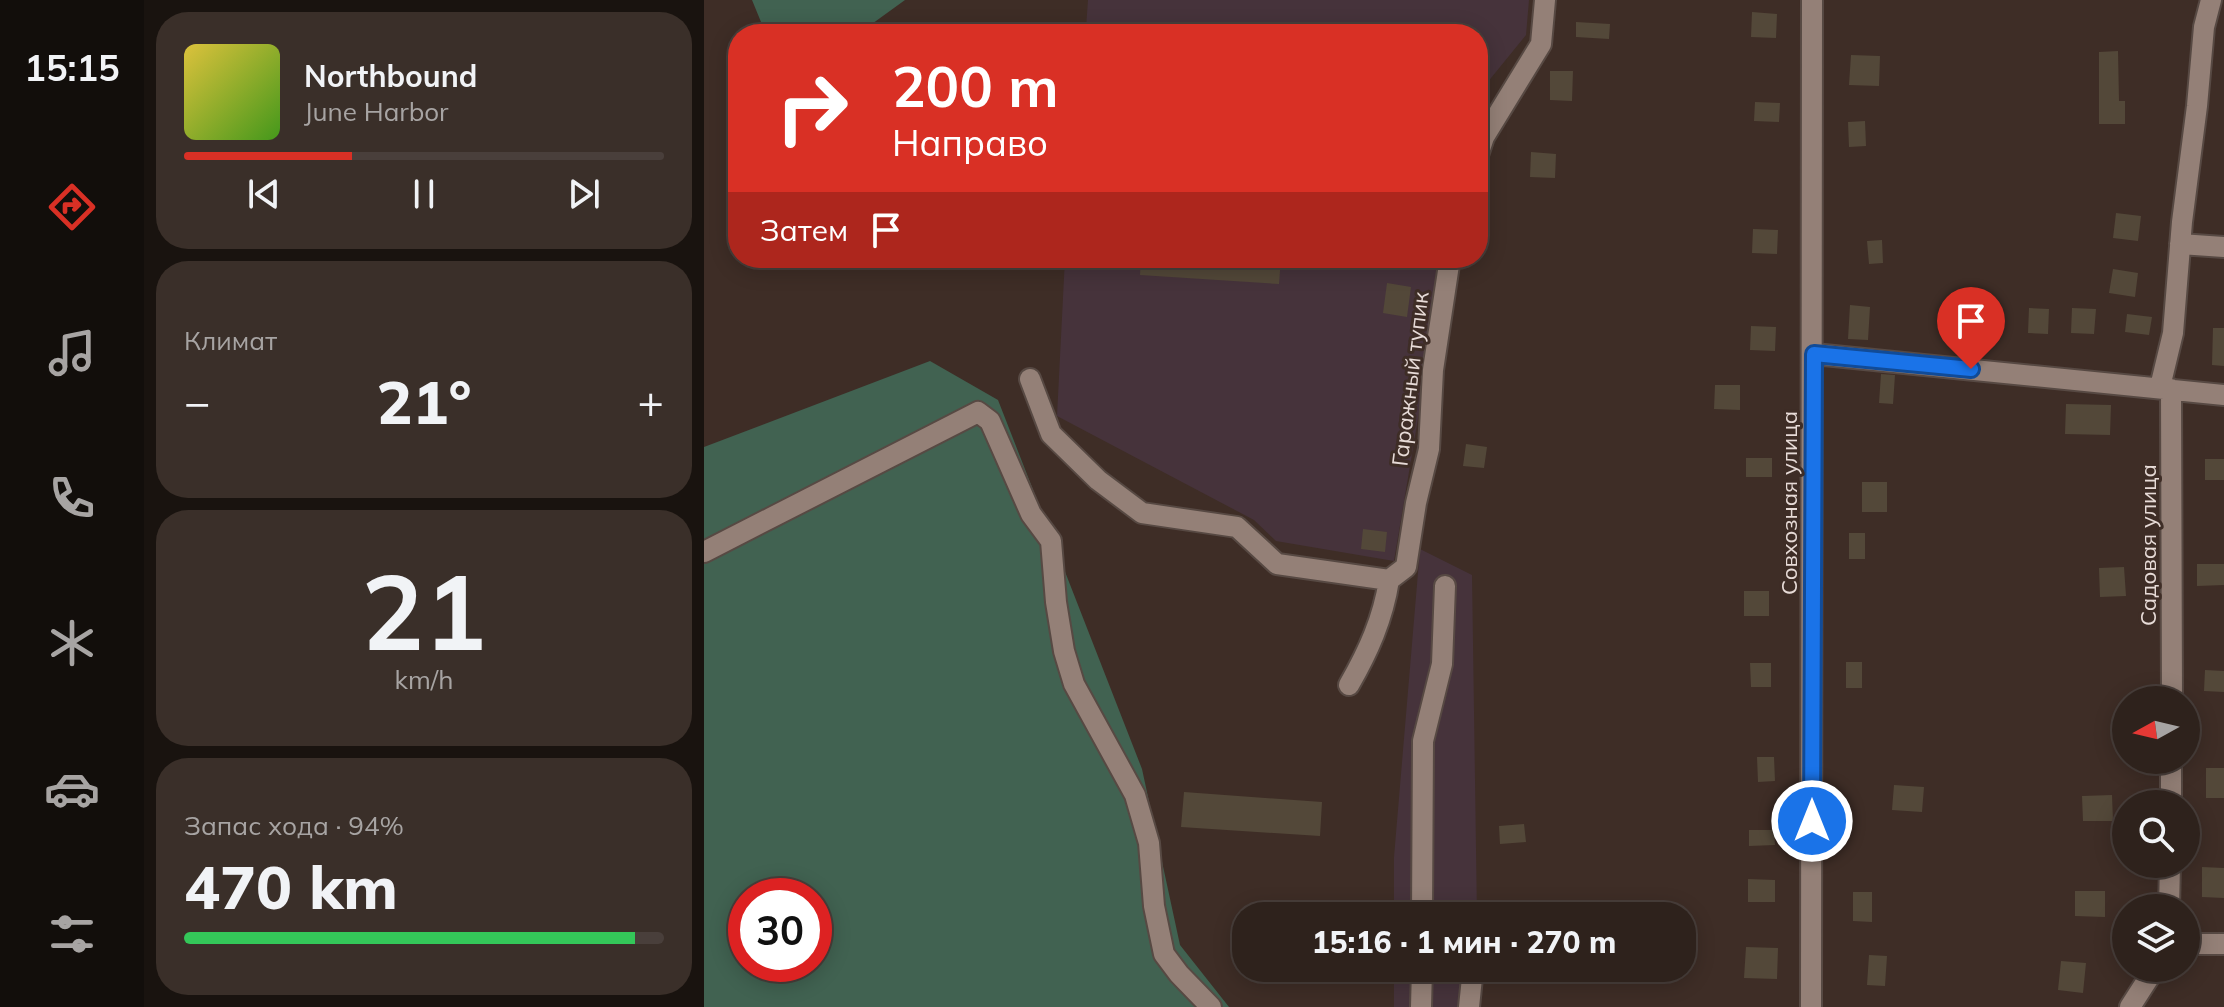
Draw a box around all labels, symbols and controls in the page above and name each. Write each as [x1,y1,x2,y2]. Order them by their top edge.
text: 15:15 [24,45,120,90]
text: 200 m [892,51,1059,121]
icon: right [760,56,864,160]
text: Northbound [304,57,477,95]
text: June Harbor [304,95,449,128]
text: Направо [892,120,1048,165]
icon: previous [242,172,286,216]
icon: pause [402,172,446,216]
icon: next [562,172,606,216]
icon: directions [44,179,100,235]
icon: arrive [864,208,908,252]
text: Затем [760,211,848,249]
pin [1937,287,2005,369]
street label: Гаражный тупик [1385,290,1435,468]
icon: arrive [1949,299,1993,343]
text: Климат [184,324,277,357]
icon: music [44,325,100,381]
text: 21° [376,364,472,439]
text: − [184,374,210,429]
text: + [638,374,664,429]
street label: Совхозная улица [1775,411,1803,595]
street label: Садовая улица [2134,464,2162,626]
icon: phone [44,470,100,526]
text: 21 [362,545,486,676]
icon: climate [44,615,100,671]
text: km/h [395,663,453,696]
north arrow [2112,686,2200,774]
map controls [2112,686,2200,982]
icon: car [44,761,100,817]
position arrow [1770,779,1854,863]
button: search [2112,790,2200,878]
text: Запас хода · 94% [184,809,404,842]
text: 470 km [184,849,398,924]
speed limit sign: 30 [728,878,832,982]
button: layers [2112,894,2200,982]
icon: filters [44,906,100,962]
text: 15:16 · 1 мин · 270 m [1312,923,1616,961]

